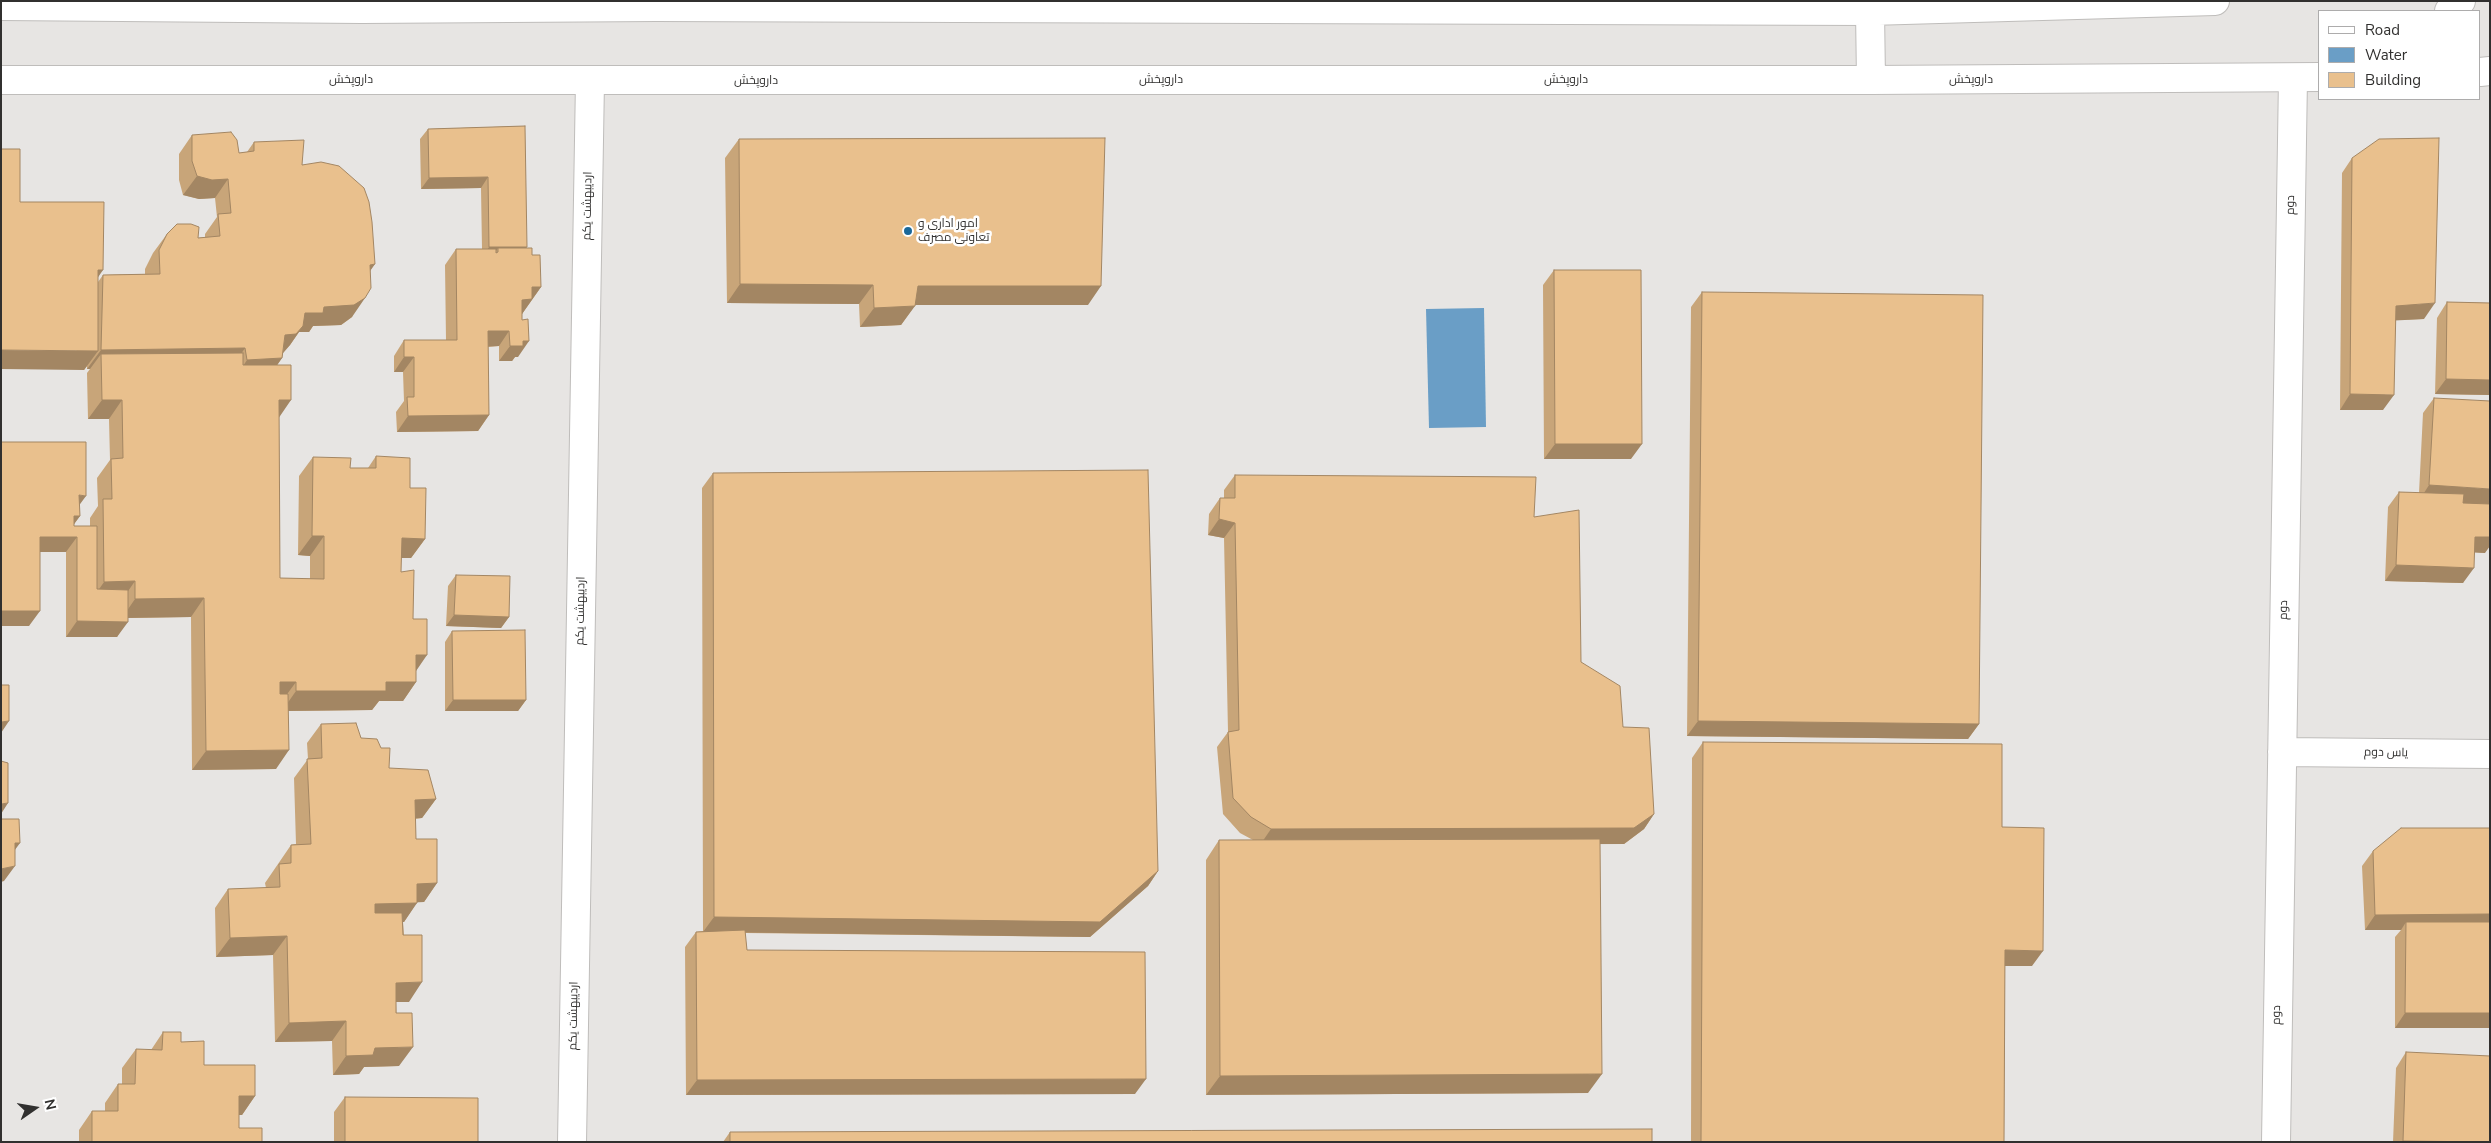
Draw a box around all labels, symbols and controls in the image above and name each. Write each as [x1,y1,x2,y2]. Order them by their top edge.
legend [2318,10,2481,100]
text: Road [2365,20,2400,40]
text: Water [2365,45,2407,65]
text: Building [2365,70,2421,90]
street label: داروپخش [329,73,373,87]
street label: داروپخش [1139,73,1183,87]
street label: داروپخش [1544,73,1588,87]
street label: داروپخش [1949,73,1993,87]
street label: داروپخش [734,74,778,88]
street label: اردیبهشت یکم [580,171,596,241]
street label: دوم [2284,195,2298,215]
place label: امور اداری و تعاونی مصرف [918,217,989,245]
marker: امور اداری و تعاونی مصرف [902,225,914,237]
street label: اردیبهشت یکم [573,576,589,646]
street label: دوم [2277,600,2291,620]
street label: یاس دوم [2364,745,2408,761]
street label: اردیبهشت یکم [566,981,582,1051]
street label: دوم [2270,1005,2284,1025]
north arrow [10,1083,60,1133]
text: N [40,1097,61,1112]

